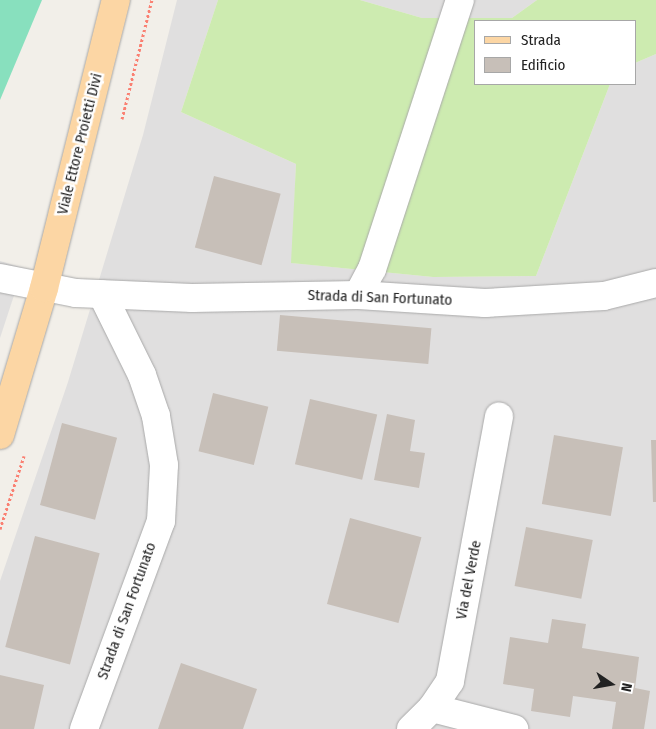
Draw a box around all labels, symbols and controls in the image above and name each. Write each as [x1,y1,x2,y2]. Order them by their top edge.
legend [473,20,636,85]
text: Strada [521,31,561,49]
text: Edificio [521,56,566,74]
street label: Viale Ettore Proietti Divi [54,71,106,217]
street label: Strada di San Fortunato [307,286,453,310]
street label: Via del Verde [453,539,485,621]
street label: Strada di San Fortunato [94,540,160,682]
north arrow [586,659,636,709]
text: N [617,681,635,693]

